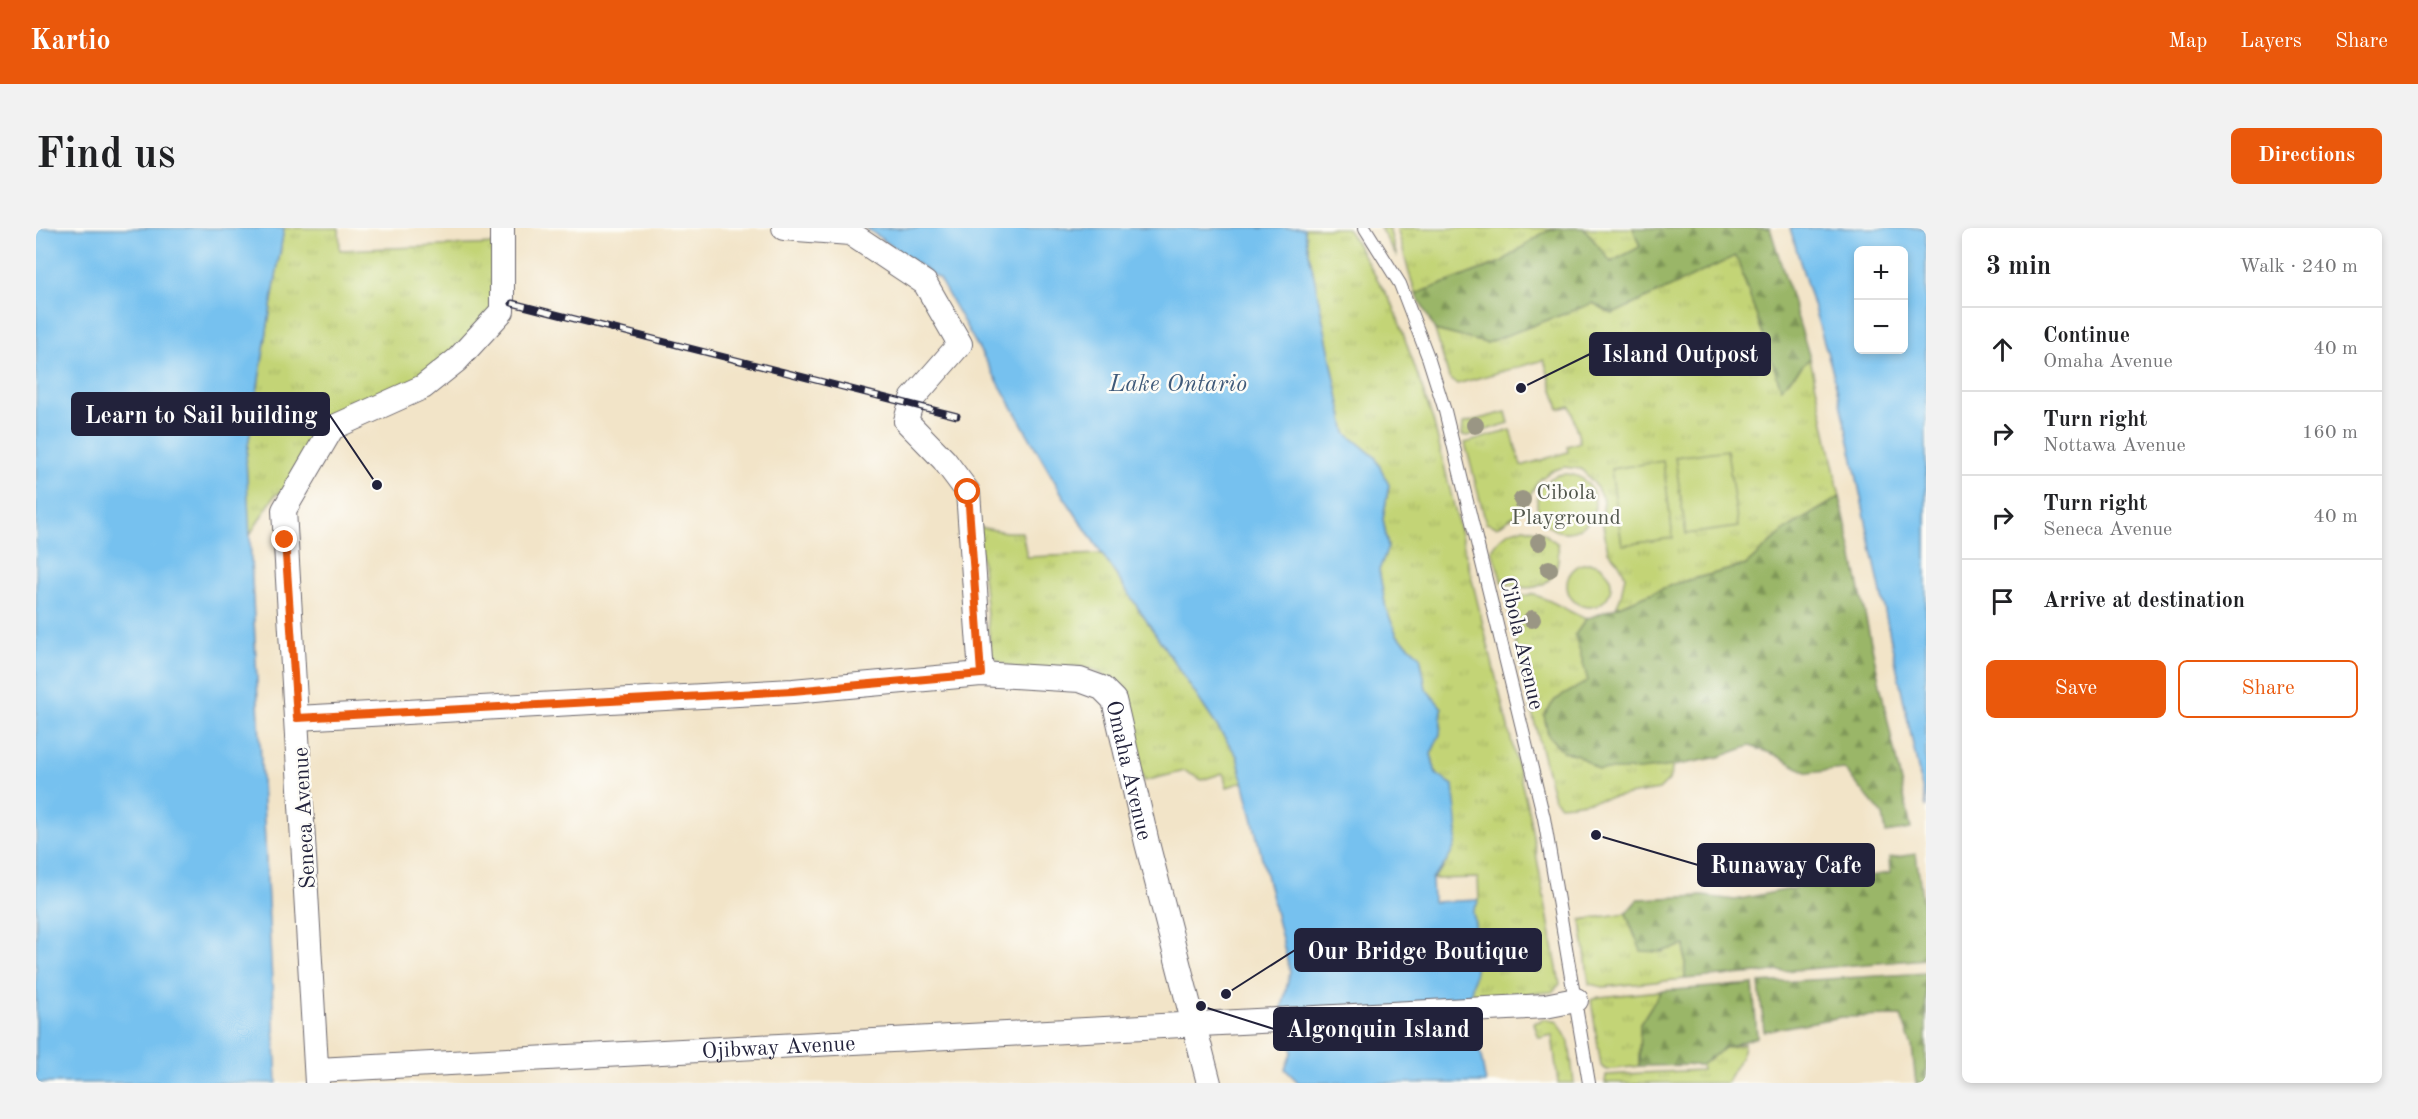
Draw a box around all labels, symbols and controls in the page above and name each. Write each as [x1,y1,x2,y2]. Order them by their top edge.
text: Kartio [30,28,111,56]
text: Map [2168,31,2207,52]
text: Layers [2240,31,2302,52]
text: Share [2335,31,2388,52]
button: Directions [2231,128,2382,184]
text: Find us [36,135,175,177]
map controls [1854,246,1908,354]
button: + [1854,246,1908,300]
text: 3 min [1986,254,2051,280]
text: Walk · 240 m [2239,257,2358,277]
button: − [1854,300,1908,354]
text: Continue [2043,325,2130,347]
callout: Island Outpost [1590,333,1770,375]
icon: ahead [1986,333,2019,366]
text: 40 m [2313,339,2358,359]
text: Island Outpost [1602,344,1759,368]
text: Omaha Avenue [2043,352,2173,372]
water label: Lake Ontario [1108,373,1247,397]
callout: Learn to Sail building [72,393,329,435]
text: Learn to Sail building [85,405,318,429]
text: Turn right [2043,409,2147,431]
icon: right [1986,417,2019,450]
text: 160 m [2302,423,2358,443]
text: Nottawa Avenue [2043,436,2186,456]
route start [954,478,980,504]
park label: Cibola Playground [1511,482,1621,529]
text: Turn right [2043,493,2147,515]
icon: right [1986,501,2019,534]
text: 40 m [2313,507,2358,527]
text: Seneca Avenue [2043,520,2172,540]
route end [271,526,297,552]
street label: Cibola Avenue [1495,575,1547,712]
icon: arrive [1986,585,2019,618]
text: Arrive at destination [2043,590,2245,612]
button: Save [1986,660,2166,718]
button: Share [2178,660,2358,718]
street label: Omaha Avenue [1101,699,1155,843]
street label: Seneca Avenue [290,746,320,890]
callout: Runaway Cafe [1698,844,1874,886]
text: Runaway Cafe [1710,855,1862,879]
callout: Our Bridge Boutique [1295,929,1541,971]
text: Our Bridge Boutique [1307,941,1529,965]
callout: Algonquin Island [1274,1008,1482,1050]
text: Algonquin Island [1286,1019,1470,1043]
street label: Ojibway Avenue [701,1033,856,1063]

